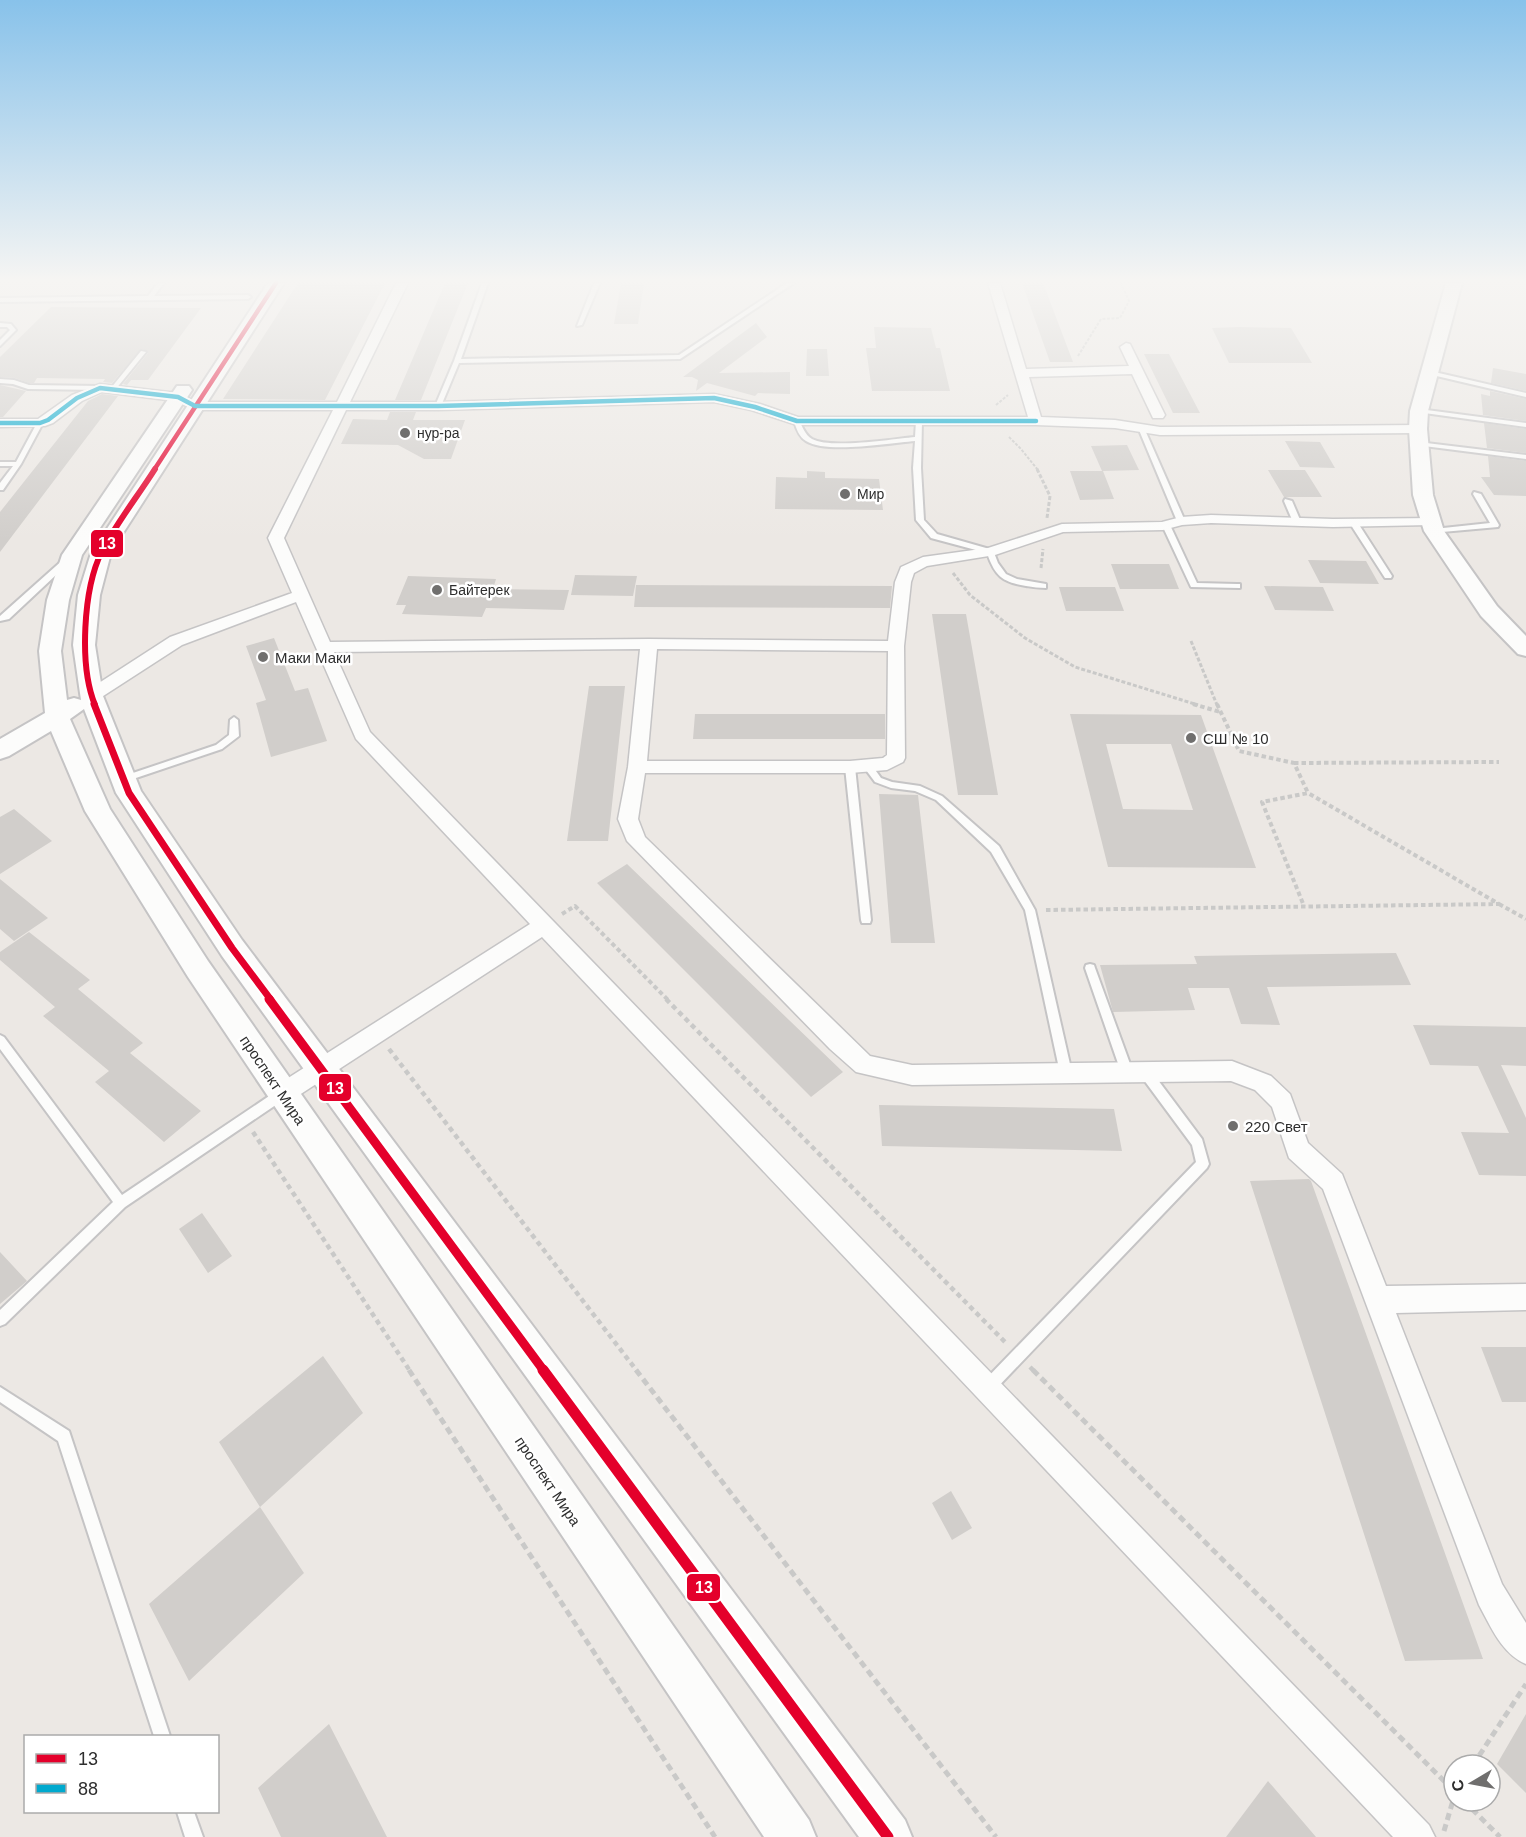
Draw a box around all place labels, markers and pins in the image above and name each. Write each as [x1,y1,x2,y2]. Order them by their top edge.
place label: нур-ра [417,425,460,441]
marker: нур-ра [398,426,412,440]
place label: Мир [857,486,884,502]
marker: Мир [838,487,852,501]
place label: Байтерек [449,582,510,598]
marker: Байтерек [430,583,444,597]
place label: Маки Маки [275,649,351,666]
marker: Маки Маки [256,650,270,664]
place label: СШ № 10 [1203,730,1269,747]
marker: СШ № 10 [1184,731,1198,745]
place label: 220 Свет [1245,1118,1308,1135]
marker: 220 Свет [1226,1119,1240,1133]

